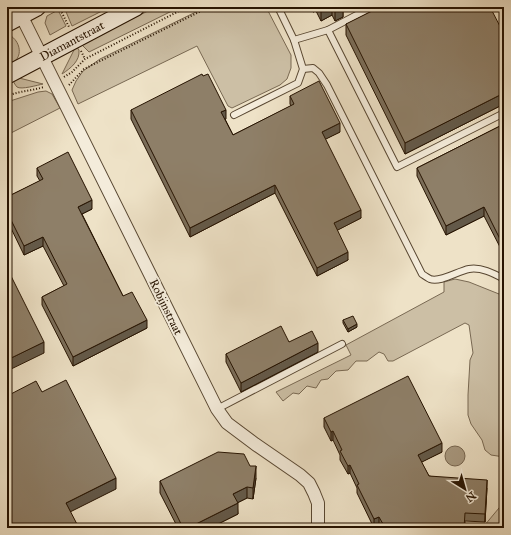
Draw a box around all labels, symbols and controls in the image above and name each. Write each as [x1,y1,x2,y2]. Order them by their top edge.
street label: Diamantstraat [37,18,107,64]
street label: Robijnstraat [146,277,186,338]
north arrow [445,469,485,509]
text: N [463,489,478,505]

